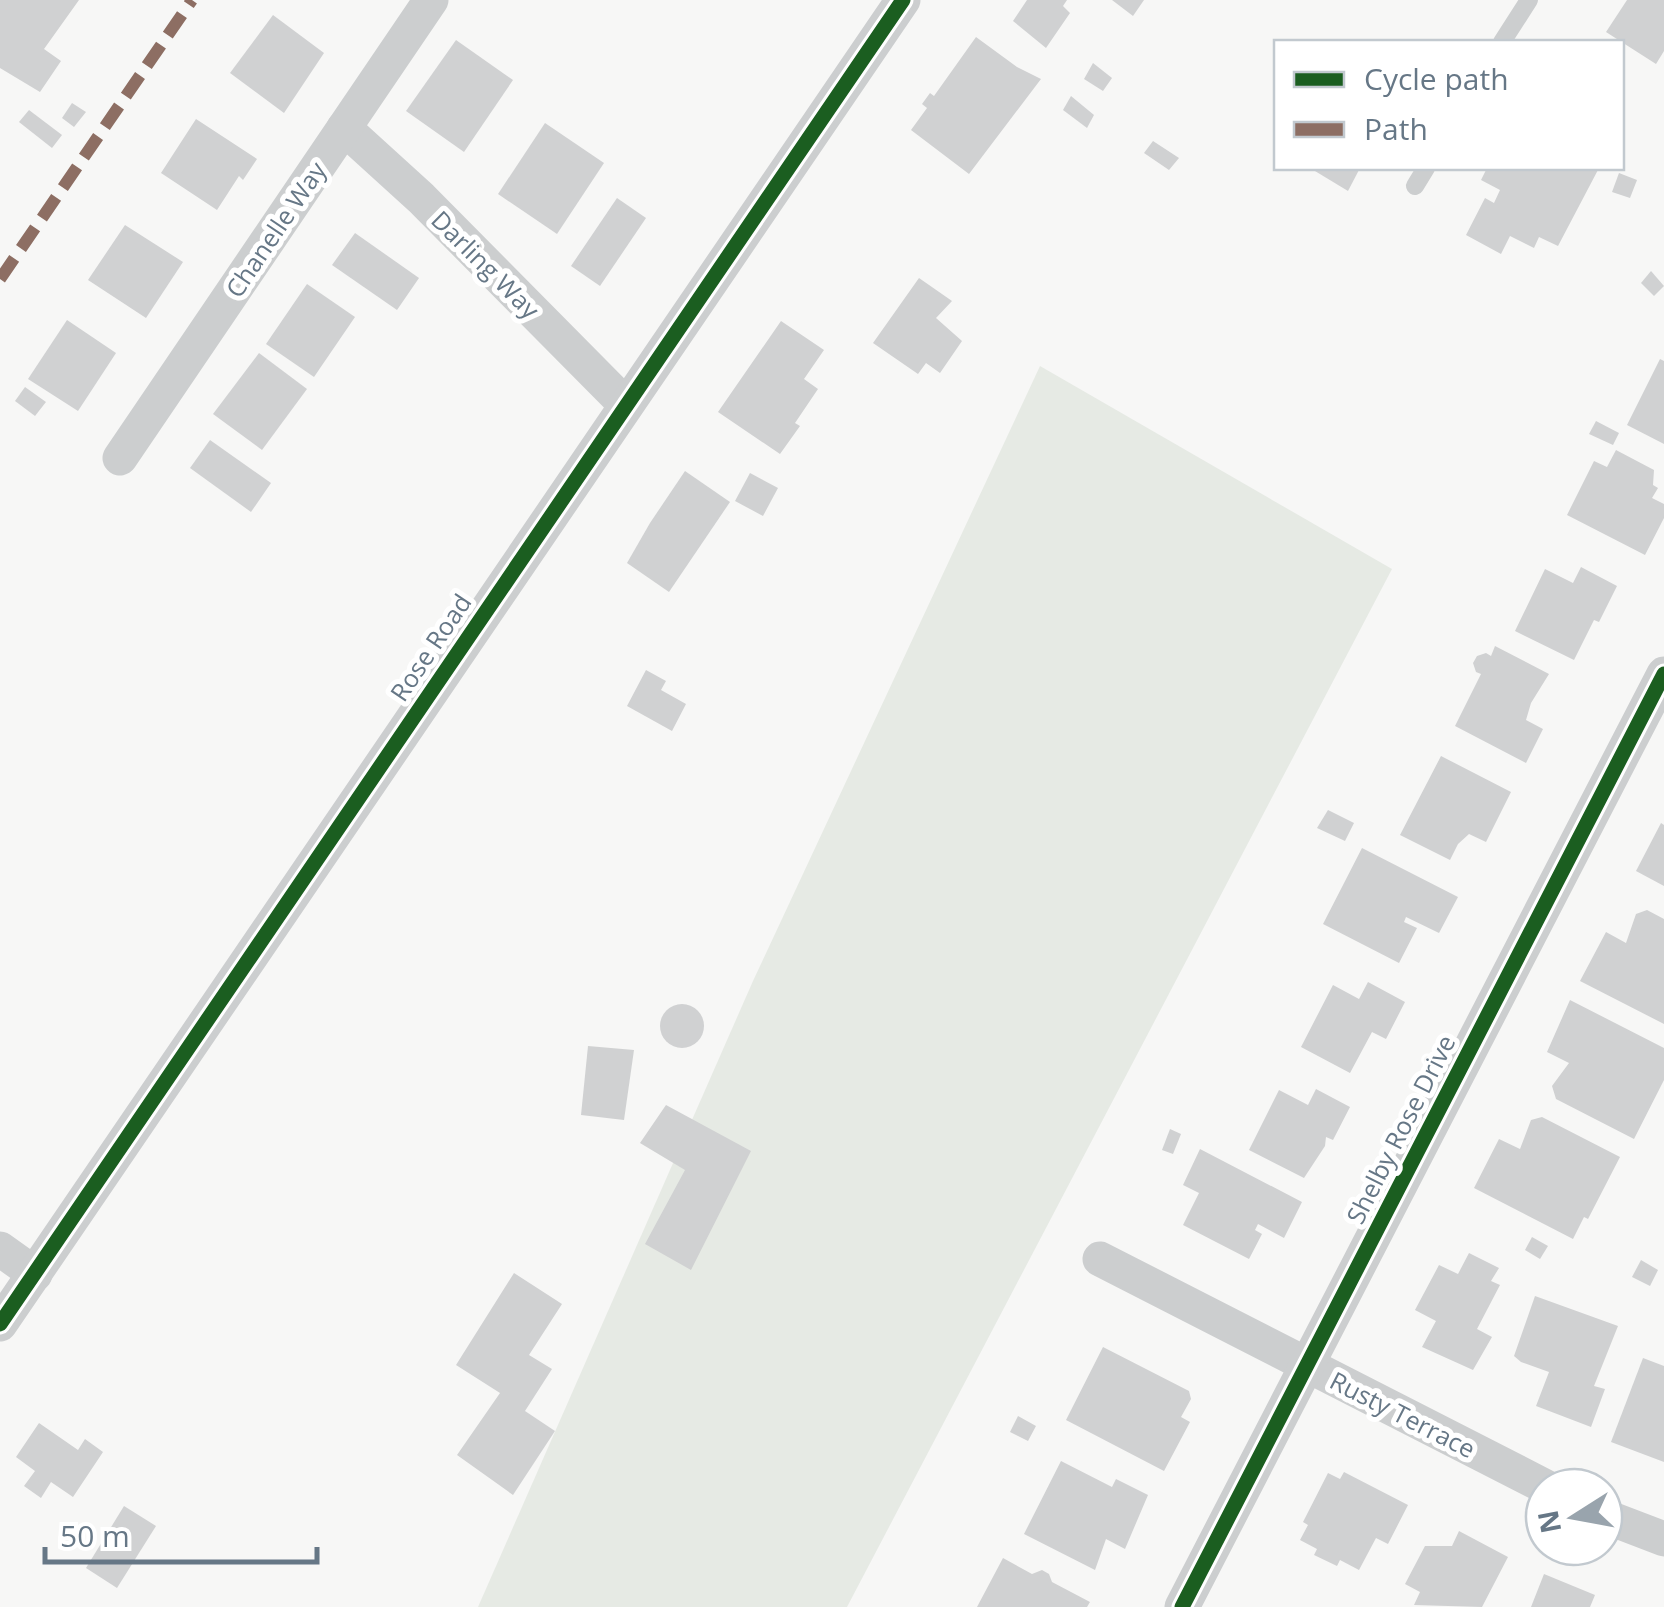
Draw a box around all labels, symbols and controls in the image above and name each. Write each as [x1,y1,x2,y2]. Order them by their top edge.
legend [1274,40,1624,170]
text: Cycle path [1364,58,1509,99]
text: Path [1364,108,1428,149]
street label: Chanelle Way [217,154,333,304]
street label: Darling Way [425,203,548,326]
street label: Rose Road [382,587,478,707]
street label: Shelby Rose Drive [1338,1029,1462,1229]
street label: Rusty Terrace [1325,1363,1481,1465]
north arrow [1524,1467,1624,1567]
scale bar [45,1502,318,1564]
text: N [1528,1507,1569,1537]
text: 50 m [60,1515,130,1556]

